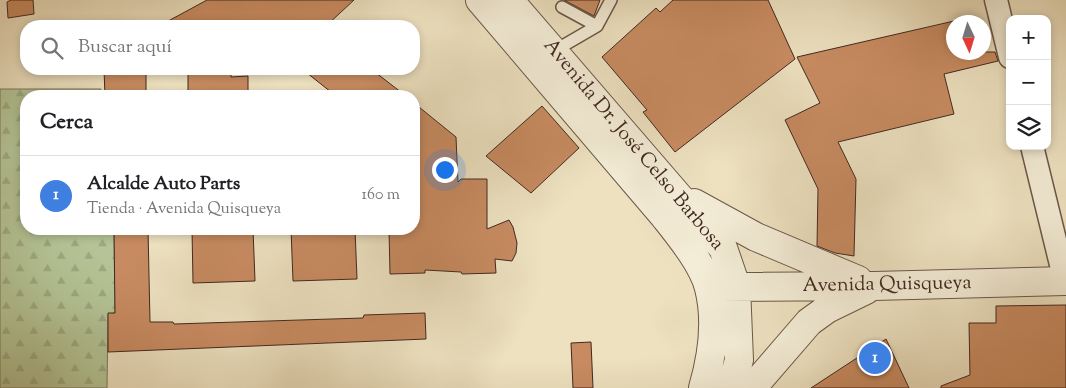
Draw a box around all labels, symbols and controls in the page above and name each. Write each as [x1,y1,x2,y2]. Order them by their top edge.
north arrow [946,15,991,60]
map controls [1006,15,1051,150]
button: + [1006,15,1051,60]
search box [20,20,420,75]
street label: Avenida Dr. José Celso Barbosa [536,33,730,257]
icon: search [38,34,66,62]
text: Buscar aquí [78,34,172,61]
button: − [1006,60,1051,105]
button: layers [1006,105,1051,150]
text: Cerca [40,108,93,138]
your location [432,157,458,183]
text: Alcalde Auto Parts [87,171,240,198]
text: 1 [53,184,59,207]
text: 160 m [362,184,400,207]
text: Tienda · Avenida Quisqueya [87,198,281,221]
street label: Avenida Quisqueya [802,269,972,301]
pin: 1 [859,339,891,377]

